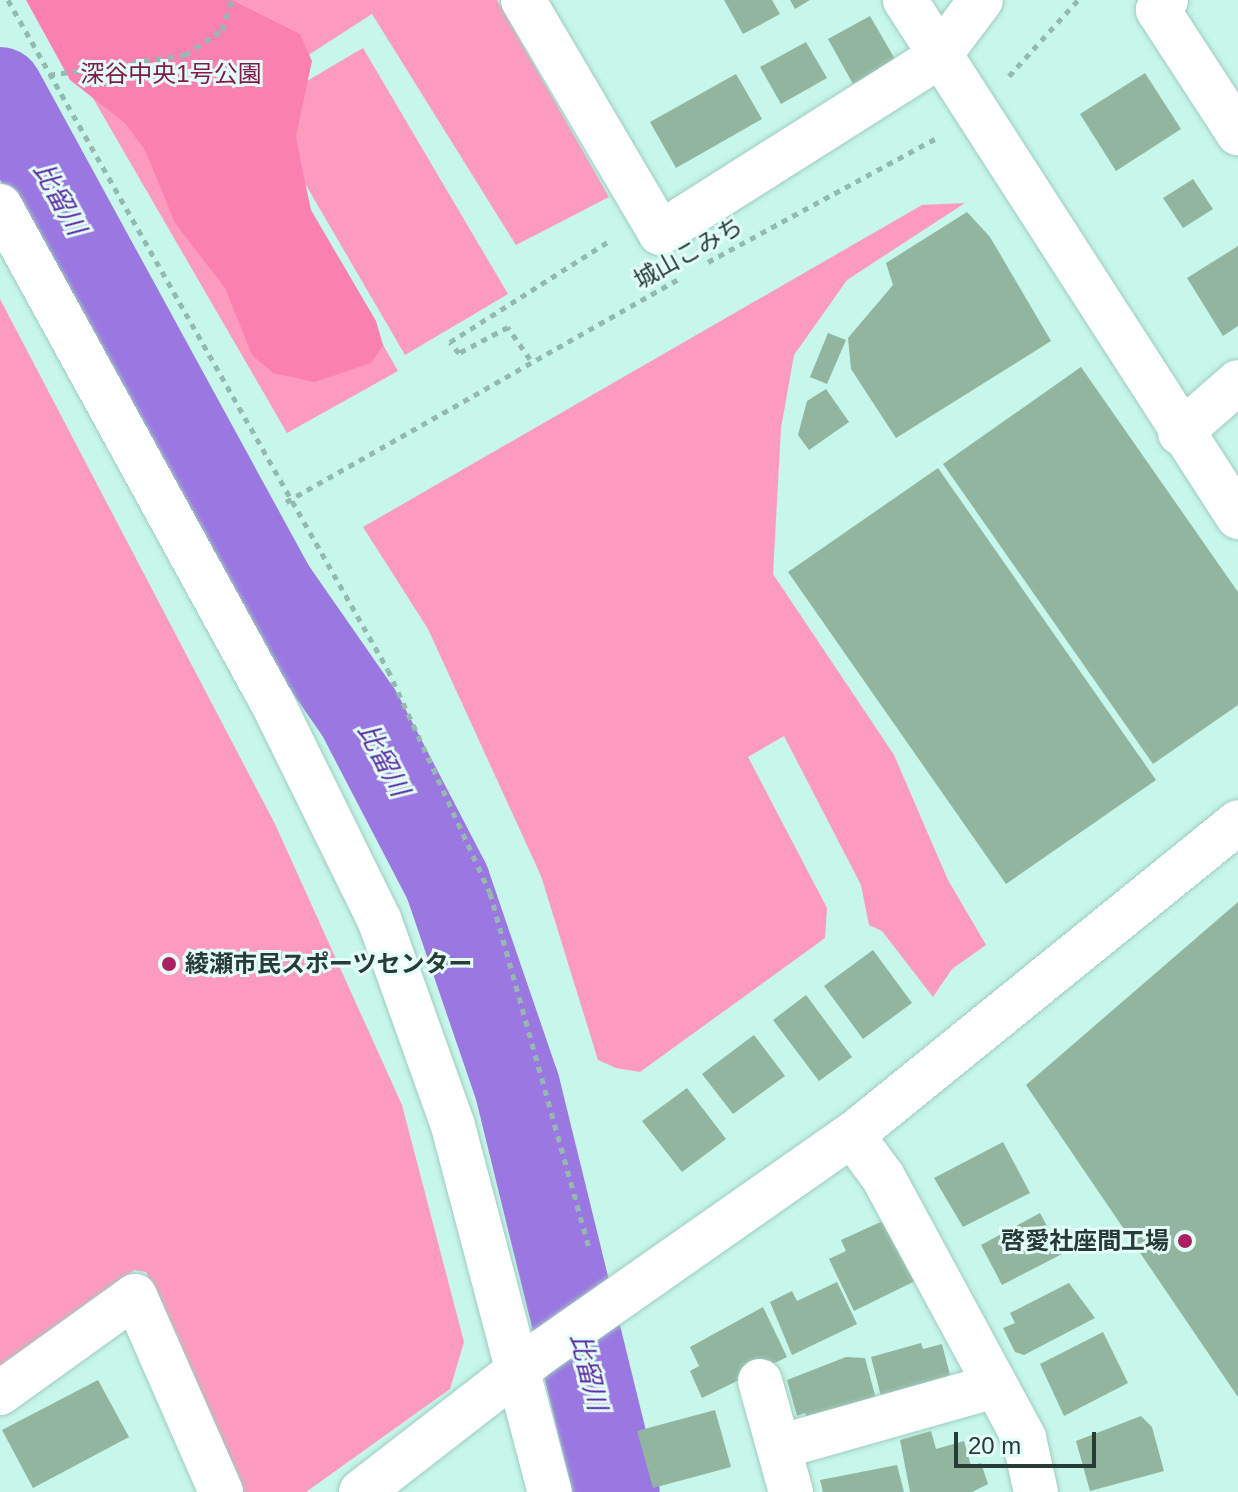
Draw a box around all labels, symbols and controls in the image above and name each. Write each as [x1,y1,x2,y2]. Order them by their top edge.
park label: 深谷中央1号公園 [80,60,262,88]
water label: 比留川 [26,157,92,241]
street label: 城山こみち [629,211,747,295]
water label: 比留川 [351,718,415,802]
place label: 綾瀬市民スポーツセンター [185,950,473,978]
marker: 綾瀬市民スポーツセンター [160,955,178,973]
place label: 啓愛社座間工場 [1001,1227,1169,1255]
marker: 啓愛社座間工場 [1176,1232,1194,1250]
water label: 比留川 [563,1330,613,1414]
scale bar [958,1416,1100,1466]
text: 20 m [968,1432,1021,1459]

